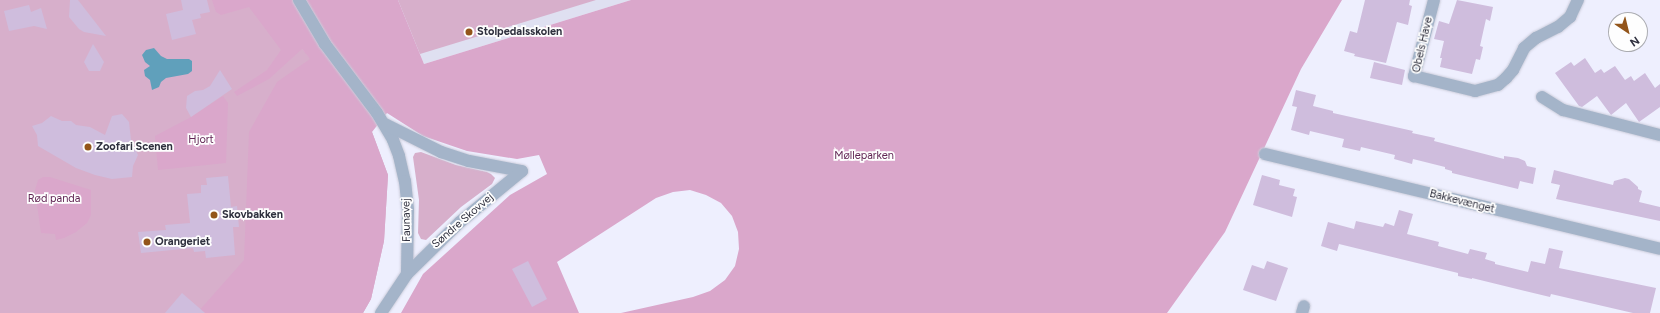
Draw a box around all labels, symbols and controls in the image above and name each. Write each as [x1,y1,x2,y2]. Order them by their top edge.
north arrow [1608,12,1648,52]
street label: Obels Have [1410,16,1436,74]
place label: Stolpedalsskolen [477,25,562,39]
marker: Stolpedalsskolen [464,27,474,37]
text: N [1627,34,1642,49]
park label: Hjort [188,133,214,147]
place label: Zoofari Scenen [96,140,173,154]
marker: Zoofari Scenen [83,142,93,152]
park label: Mølleparken [834,149,894,163]
street label: Bakkevænget [1428,188,1496,216]
street label: Søndre Skovvej [430,191,496,251]
park label: Rød panda [28,192,80,206]
street label: Faunavej [400,198,414,242]
place label: Skovbakken [222,208,283,222]
marker: Skovbakken [209,210,219,220]
place label: Orangeriet [155,235,210,249]
marker: Orangeriet [142,237,152,247]

